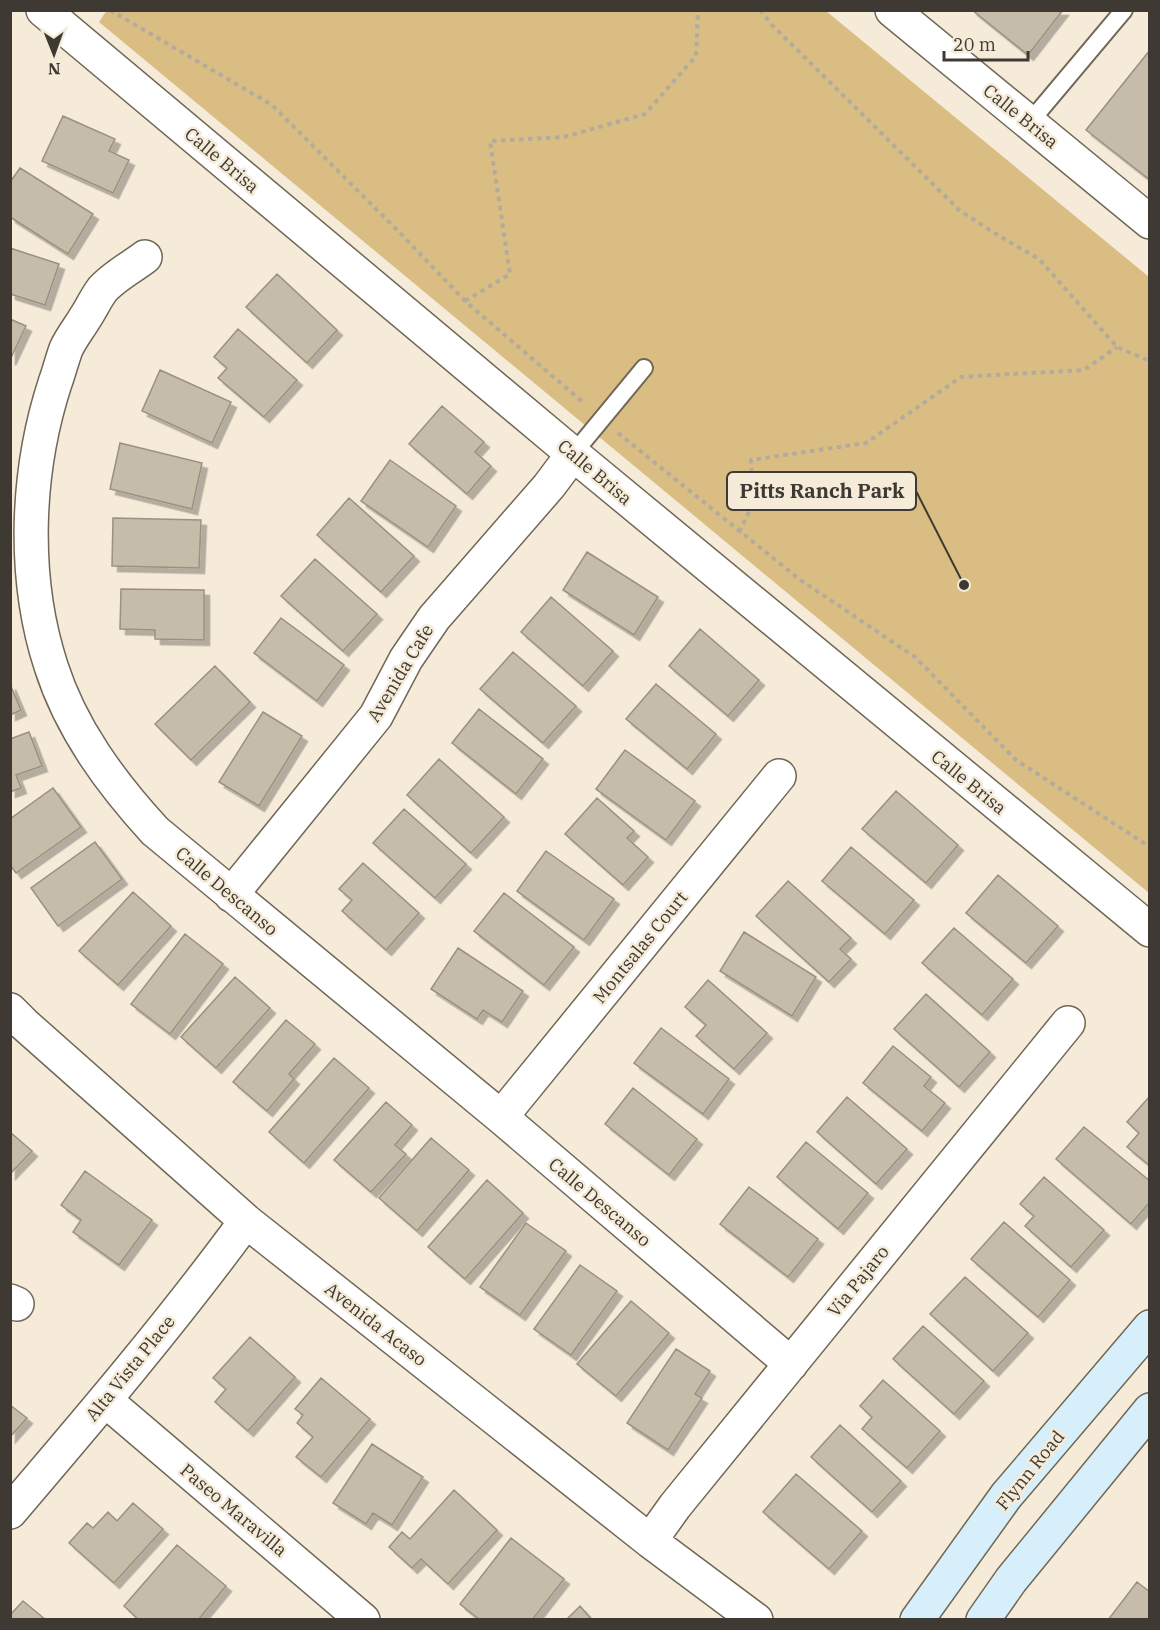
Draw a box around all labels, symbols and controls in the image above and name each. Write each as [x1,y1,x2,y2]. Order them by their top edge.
north arrow [24,24,84,84]
scale bar [944,24,1028,62]
text: 20 m [953,33,996,56]
text: N [48,59,61,79]
street label: Calle Brisa [979,79,1063,153]
street label: Calle Brisa [180,122,264,198]
street label: Calle Brisa [553,434,637,510]
callout: Pitts Ranch Park [727,472,916,510]
text: Pitts Ranch Park [740,477,905,504]
street label: Avenida Cafe [362,620,438,726]
street label: Calle Brisa [927,745,1011,819]
street label: Calle Descanso [171,842,283,940]
street label: Montsalas Court [588,886,692,1008]
street label: Calle Descanso [544,1153,656,1251]
street label: Via Pajaro [822,1241,894,1321]
street label: Avenida Acaso [320,1277,432,1371]
street label: Alta Vista Place [80,1310,180,1426]
street label: Flynn Road [991,1425,1069,1515]
street label: Paseo Maravilla [176,1459,292,1562]

